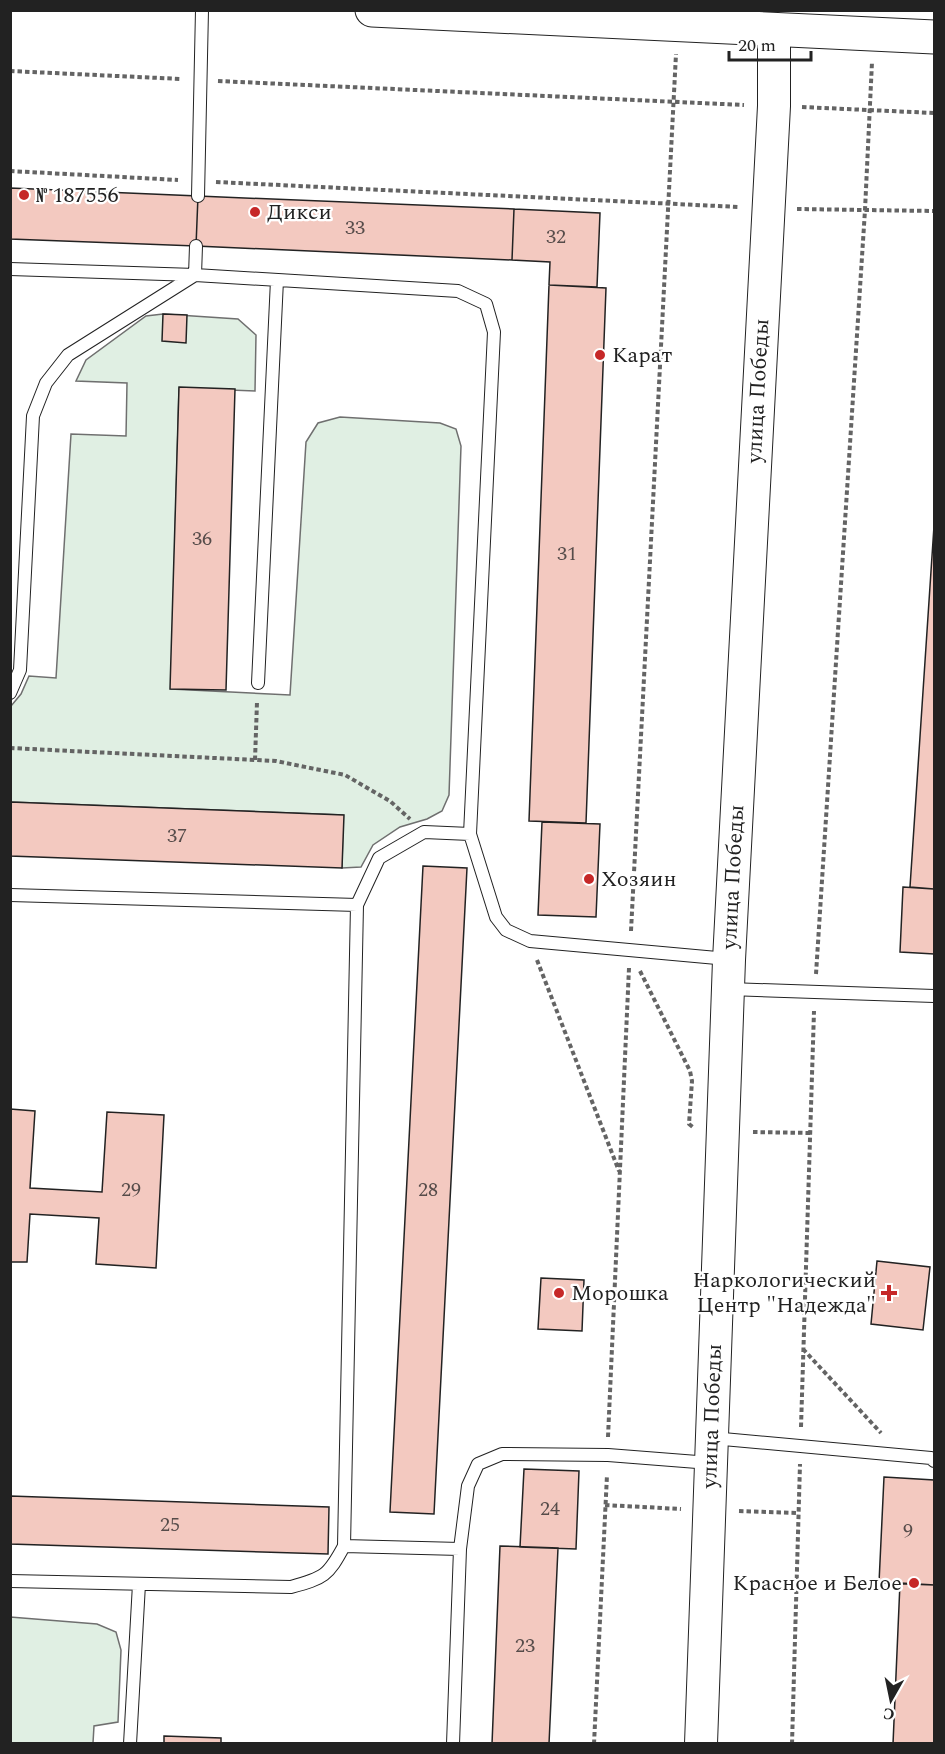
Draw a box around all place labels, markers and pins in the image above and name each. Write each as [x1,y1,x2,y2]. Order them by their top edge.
place label: № 187556 [36,179,119,212]
marker: № 187556 [17,188,31,202]
place label: Дикси [267,196,332,229]
marker: Дикси [248,205,262,219]
place label: Карат [612,339,672,372]
marker: Карат [593,348,607,362]
place label: Хозяин [601,863,677,896]
marker: Хозяин [582,872,596,886]
place label: Наркологический Центр "Надежда" [692,1264,876,1322]
place label: Морошка [571,1277,669,1310]
marker: Наркологический Центр "Надежда" [880,1284,898,1302]
marker: Морошка [552,1286,566,1300]
place label: Красное и Белое [733,1567,902,1600]
marker: Красное и Белое [907,1576,921,1590]

